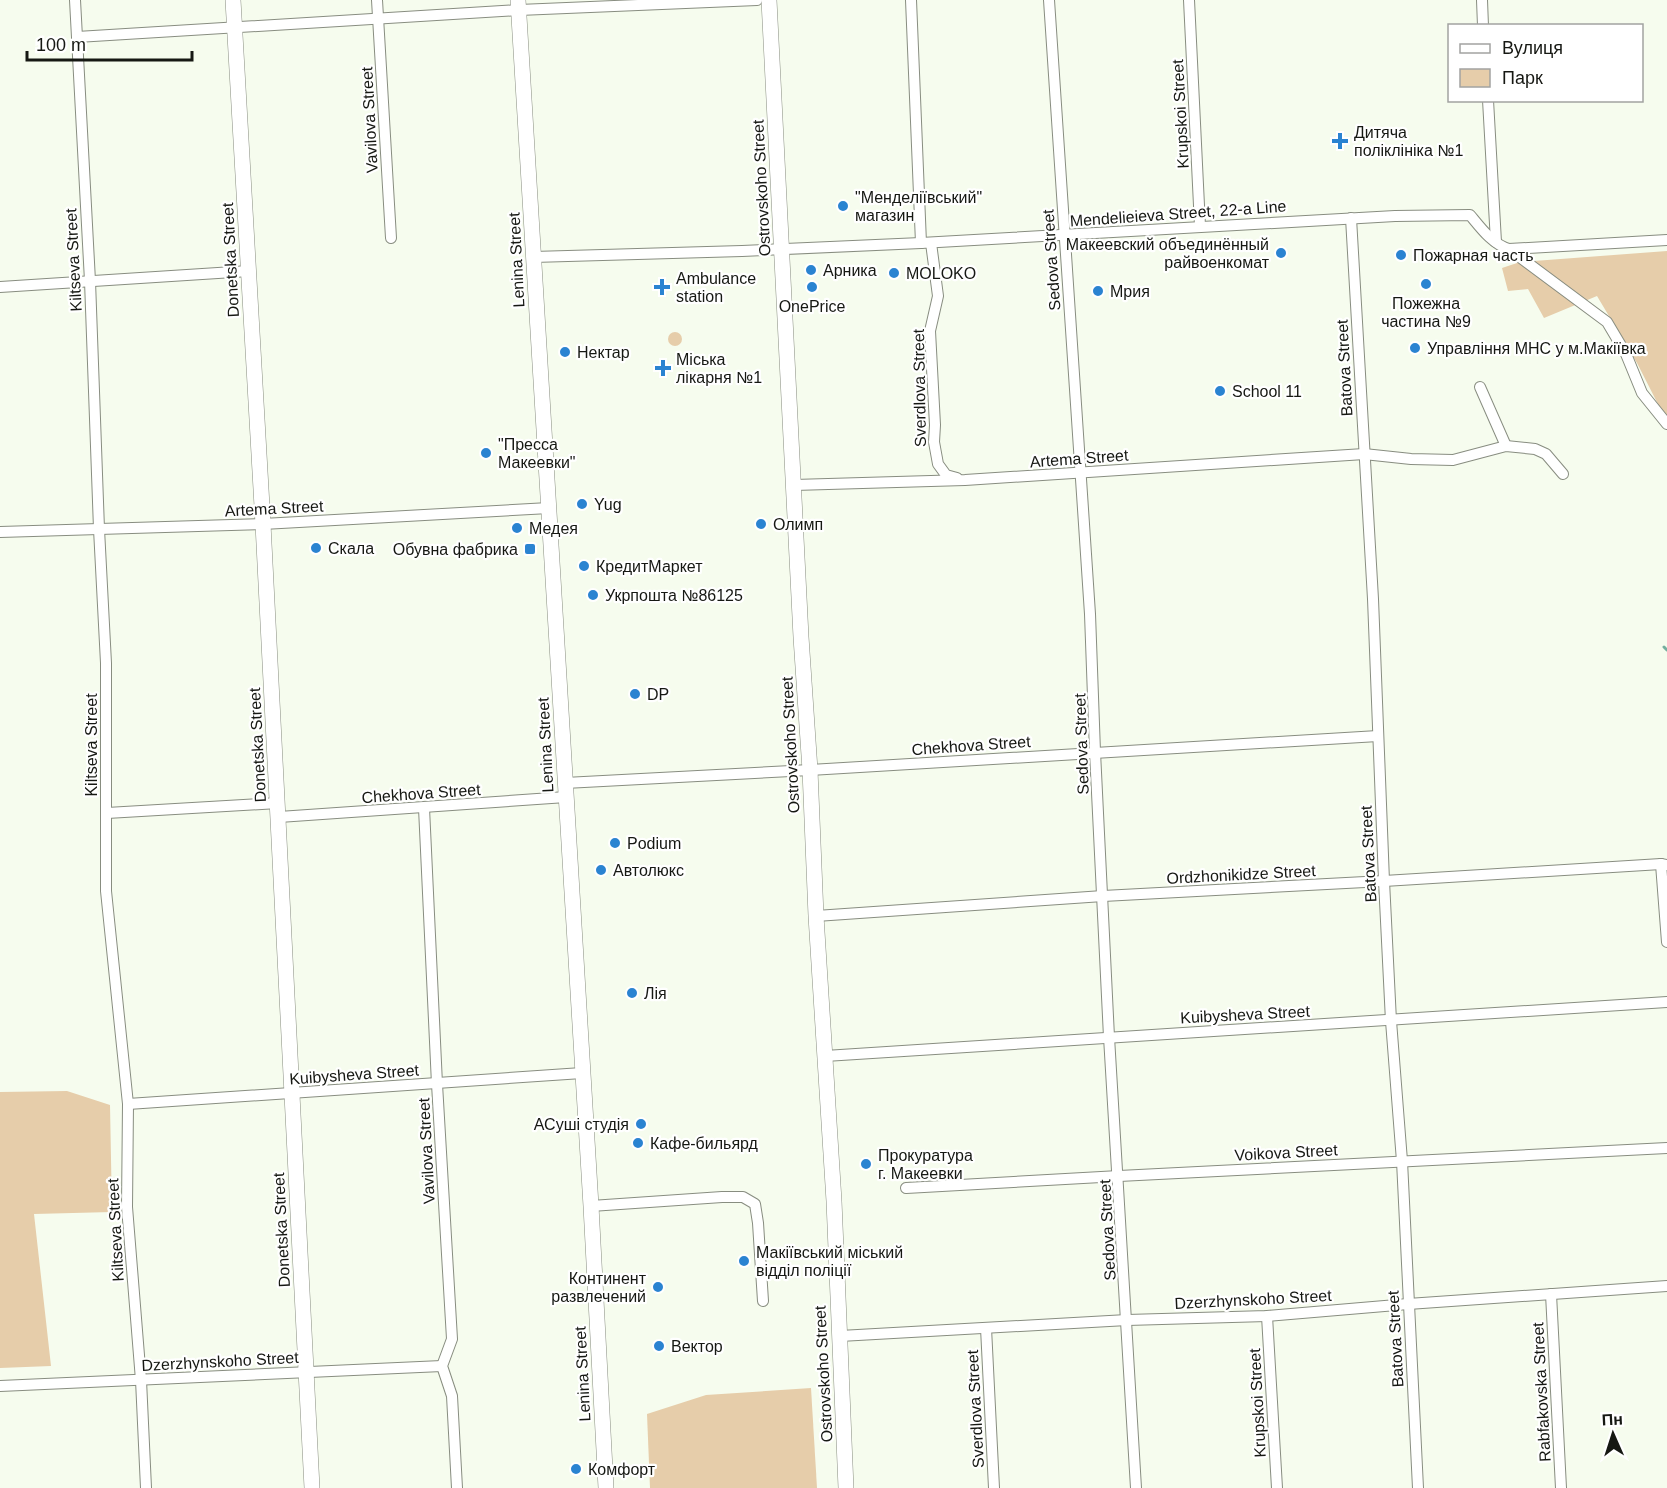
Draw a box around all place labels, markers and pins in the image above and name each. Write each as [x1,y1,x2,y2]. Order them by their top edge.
place label: Дитяча поліклініка №1 [1354,124,1463,159]
marker: Дитяча поліклініка №1 [1331,132,1349,150]
place label: "Менделіївський" магазин [855,189,982,224]
marker: "Менделіївський" магазин [836,199,850,213]
place label: Макеевский объединённый райвоенкомат [1066,236,1270,271]
marker: Макеевский объединённый райвоенкомат [1274,246,1288,260]
place label: Пожарная часть [1413,247,1533,264]
marker: Пожарная часть [1394,248,1408,262]
place label: Арника [823,262,877,279]
marker: Арника [804,263,818,277]
place label: MOLOKO [906,265,976,282]
marker: MOLOKO [887,266,901,280]
place label: Ambulance station [676,270,756,305]
marker: Пожежна частина №9 [1419,277,1433,291]
marker: Ambulance station [653,278,671,296]
marker: OnePrice [805,280,819,294]
place label: Мрия [1110,283,1150,300]
marker: Мрия [1091,284,1105,298]
place label: Пожежна частина №9 [1381,295,1471,330]
place label: OnePrice [779,298,845,315]
place label: Управління МНС у м.Макіївка [1427,340,1646,357]
marker: Управління МНС у м.Макіївка [1408,341,1422,355]
place label: Нектар [577,344,630,361]
marker: Нектар [558,345,572,359]
place label: Міська лікарня №1 [676,351,762,386]
marker: Міська лікарня №1 [654,359,672,377]
place label: School 11 [1232,383,1302,400]
marker: School 11 [1213,384,1227,398]
place label: "Пресса Макеевки" [498,436,576,471]
marker: "Пресса Макеевки" [479,446,493,460]
place label: Yug [594,496,622,513]
marker: Yug [575,497,589,511]
place label: Олимп [773,516,823,533]
marker: Олимп [754,517,768,531]
place label: Медея [529,520,578,537]
marker: Медея [510,521,524,535]
place label: Скала [328,540,374,557]
marker: Скала [309,541,323,555]
place label: Обувна фабрика [393,541,518,558]
marker: Обувна фабрика [523,542,537,556]
place label: КредитМаркет [596,558,703,575]
marker: КредитМаркет [577,559,591,573]
place label: Укрпошта №86125 [605,587,743,604]
marker: Укрпошта №86125 [586,588,600,602]
place label: DP [647,686,669,703]
marker: DP [628,687,642,701]
place label: Podium [627,835,681,852]
marker: Podium [608,836,622,850]
place label: Автолюкс [613,862,684,879]
marker: Автолюкс [594,863,608,877]
place label: Лія [644,985,667,1002]
marker: Лія [625,986,639,1000]
place label: АСуші студія [534,1116,629,1133]
marker: АСуші студія [634,1117,648,1131]
place label: Кафе-бильярд [650,1135,759,1152]
marker: Кафе-бильярд [631,1136,645,1150]
place label: Прокуратура г. Макеевки [878,1147,973,1182]
marker: Прокуратура г. Макеевки [859,1157,873,1171]
place label: Макіївський міський відділ поліції [756,1244,903,1279]
marker: Макіївський міський відділ поліції [737,1254,751,1268]
place label: Континент развлечений [551,1270,647,1305]
marker: Континент развлечений [651,1280,665,1294]
place label: Вектор [671,1338,723,1355]
marker: Вектор [652,1339,666,1353]
place label: Комфорт [588,1461,656,1478]
marker: Комфорт [569,1462,583,1476]

